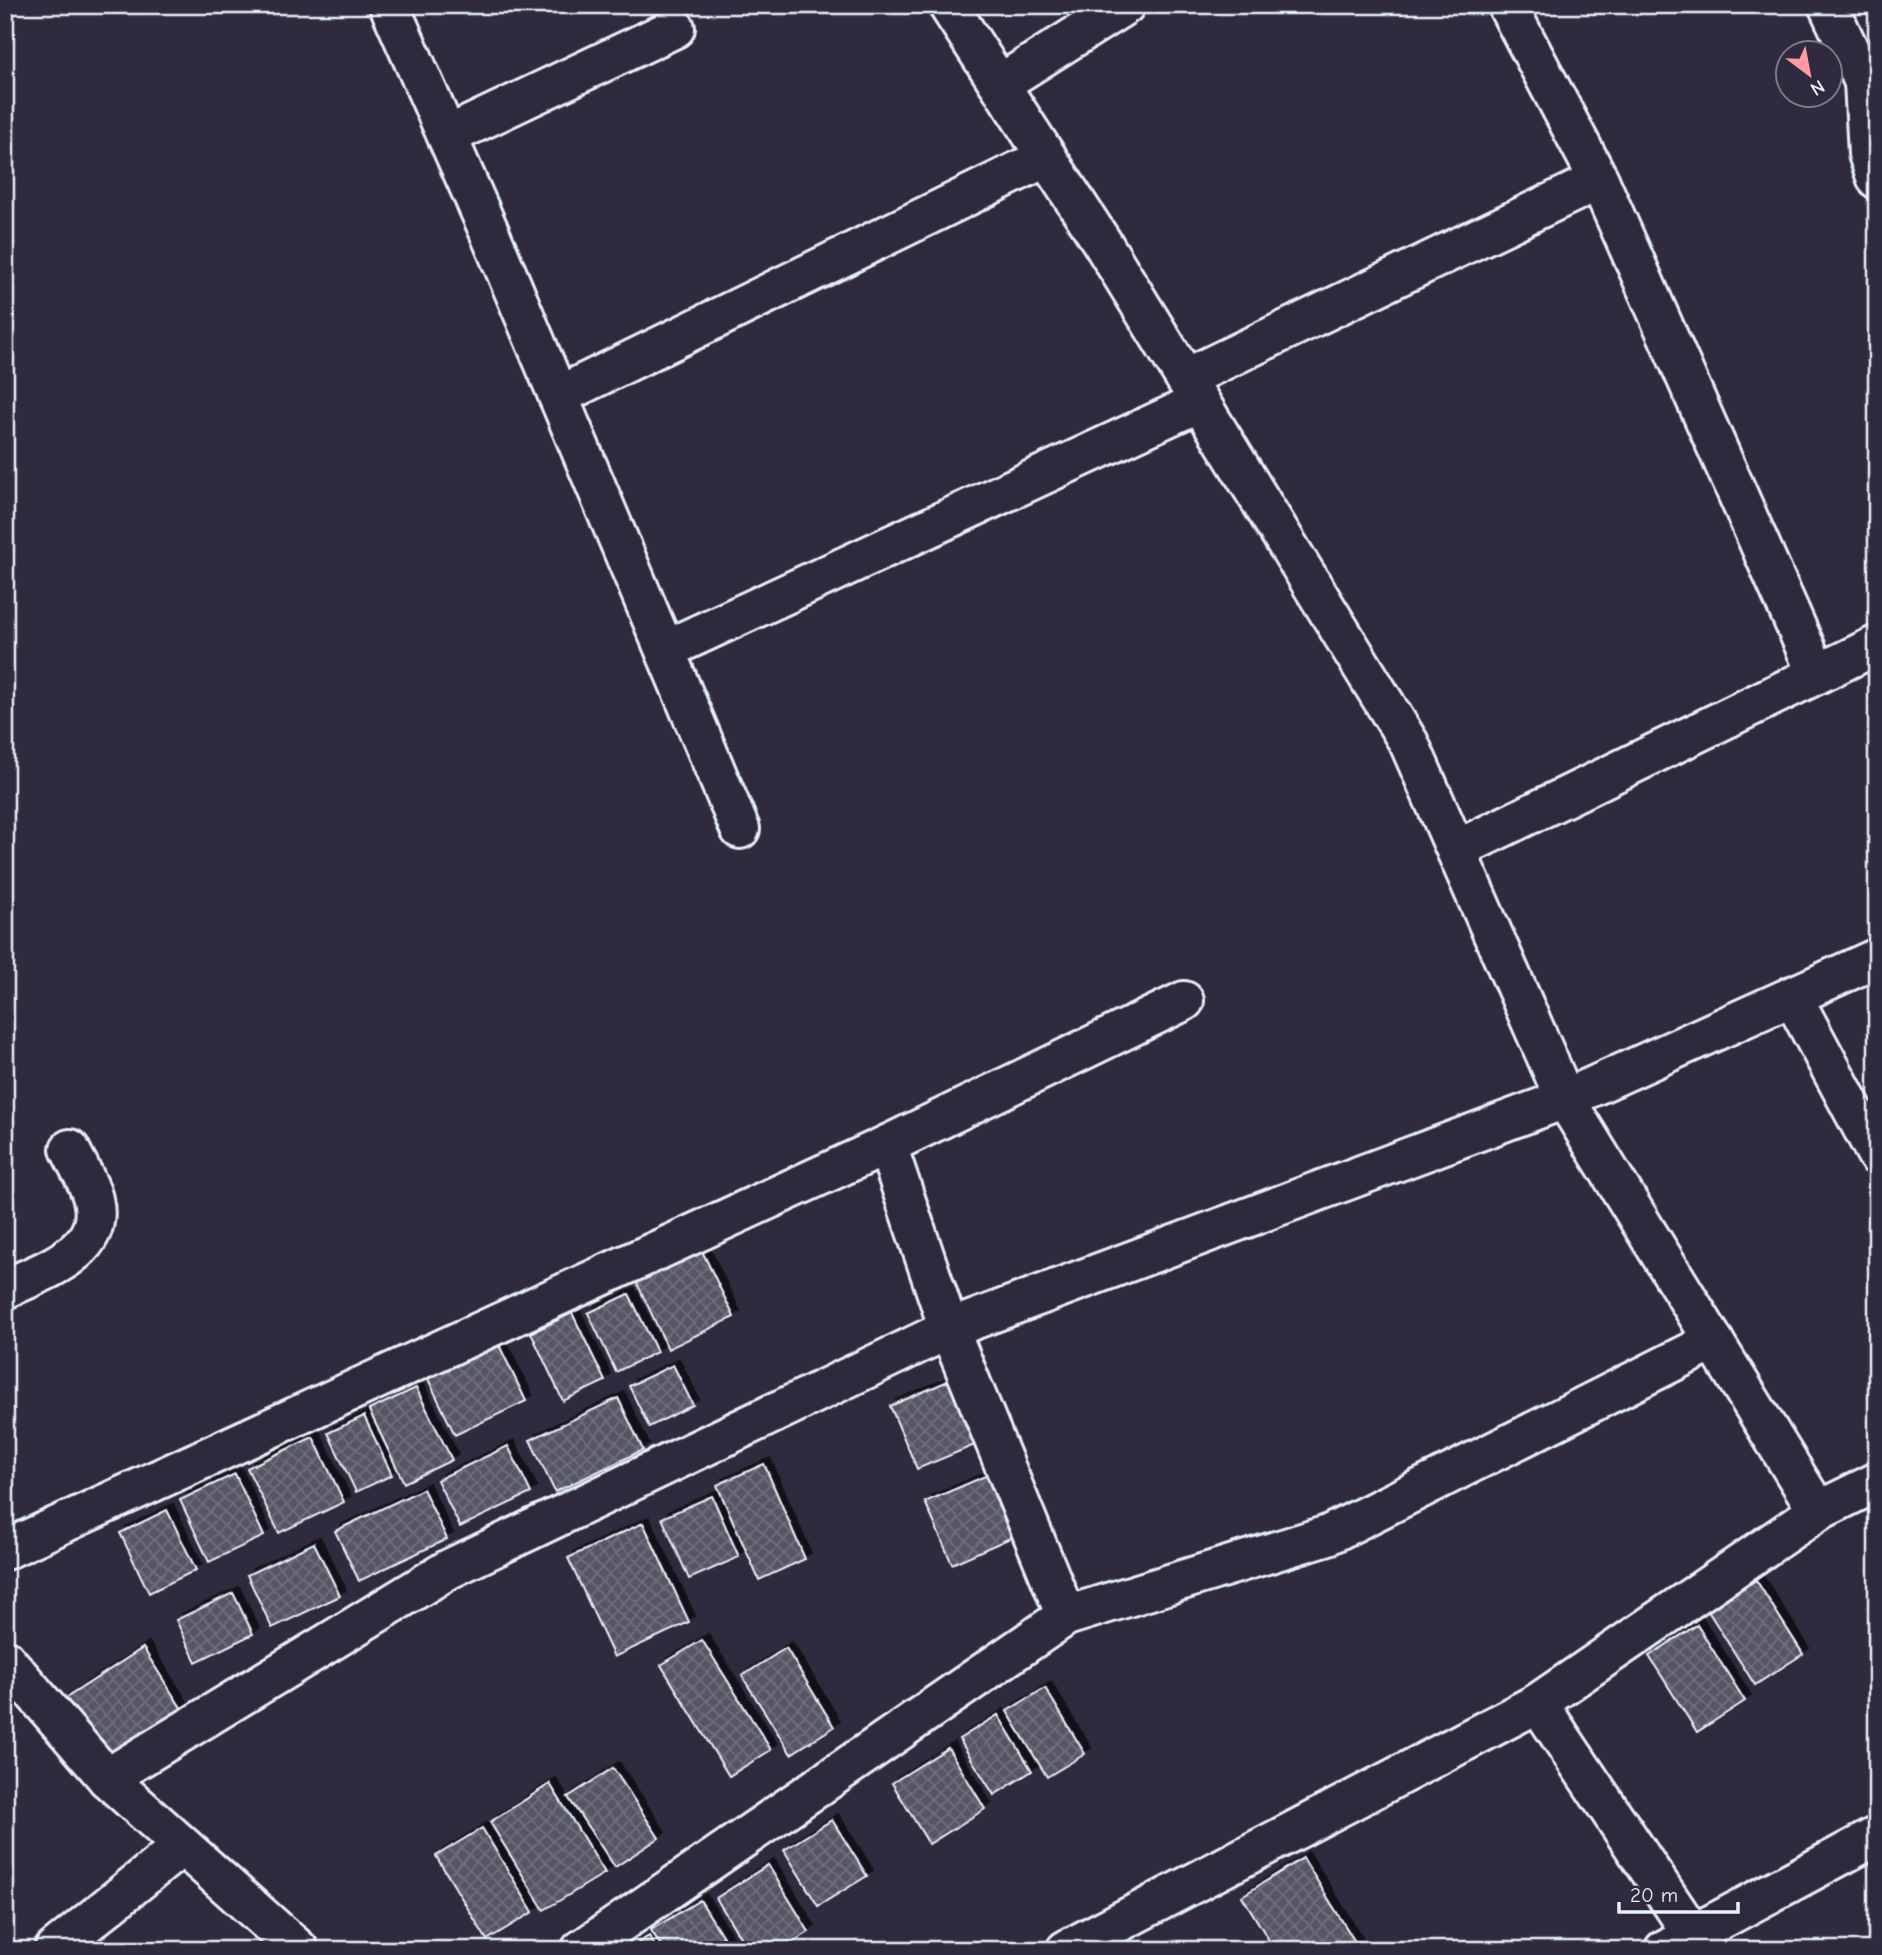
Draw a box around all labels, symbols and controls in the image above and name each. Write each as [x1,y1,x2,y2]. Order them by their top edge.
north arrow [1773,38,1843,108]
text: N [1806,75,1829,100]
scale bar [1619,1871,1738,1915]
text: 20 m [1630,1883,1678,1907]

